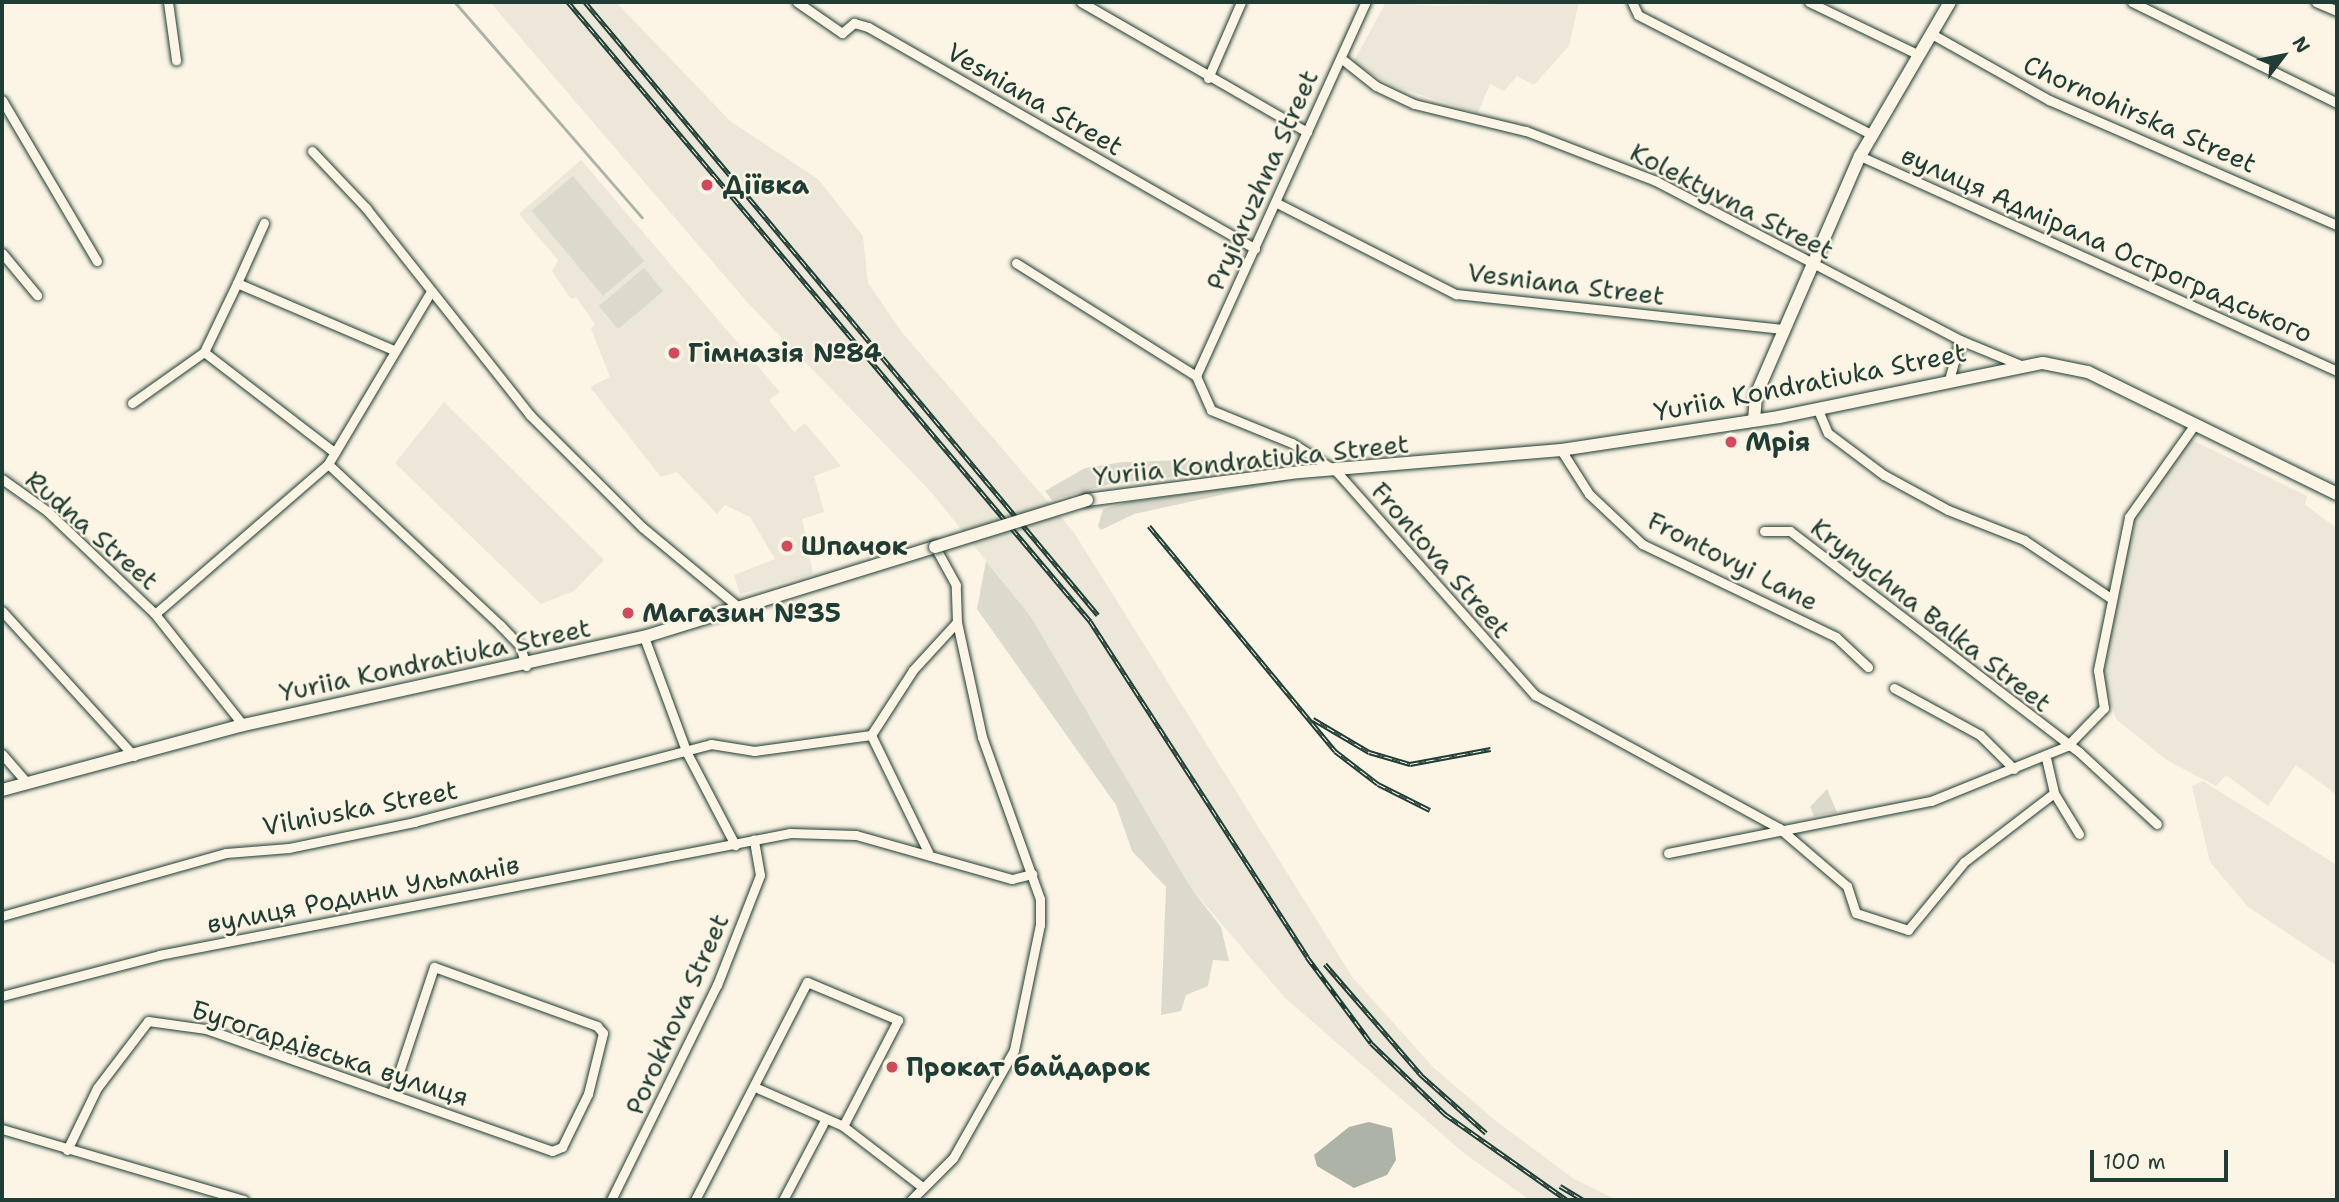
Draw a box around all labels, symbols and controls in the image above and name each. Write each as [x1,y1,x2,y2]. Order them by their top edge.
north arrow [2248,21,2318,91]
text: N [2287,32,2316,58]
street label: Vesniana Street [941,36,1129,162]
street label: Chornohirska Street [2019,49,2261,179]
street label: Pryiaruzhna Street [1199,65,1325,295]
street label: Kolektyvna Street [1625,136,1839,266]
street label: вулиця Адмірала Остроградського [1897,139,2317,349]
place label: Діївка [723,169,809,201]
marker: Діївка [697,175,717,195]
street label: Vesniana Street [1466,256,1666,312]
street label: Yuriia Kondratiuka Street [1651,336,1969,428]
place label: Гімназія №84 [688,337,882,369]
marker: Гімназія №84 [666,345,682,361]
place label: Мрія [1745,426,1810,458]
street label: Yuriia Kondratiuka Street [1091,428,1411,492]
marker: Мрія [1723,434,1739,450]
street label: Rudna Street [19,464,165,596]
street label: Frontova Street [1365,476,1517,644]
street label: Frontovyi Lane [1642,505,1824,617]
street label: Krynychna Balka Street [1805,511,2057,719]
place label: Шпачок [801,530,908,562]
marker: Шпачок [779,538,795,554]
place label: Магазин №35 [642,597,841,629]
marker: Магазин №35 [620,605,636,621]
street label: Yuriia Kondratiuka Street [276,612,594,708]
street label: Vilniuska Street [260,774,460,842]
street label: вулиця Родини Ульманів [204,848,522,940]
street label: Porokhova Street [619,909,735,1119]
street label: Бугогардівська вулиця [187,993,473,1113]
place label: Прокат байдарок [906,1051,1150,1083]
marker: Прокат байдарок [884,1059,900,1075]
scale bar [2094,1136,2232,1180]
text: 100 m [2103,1148,2166,1176]

